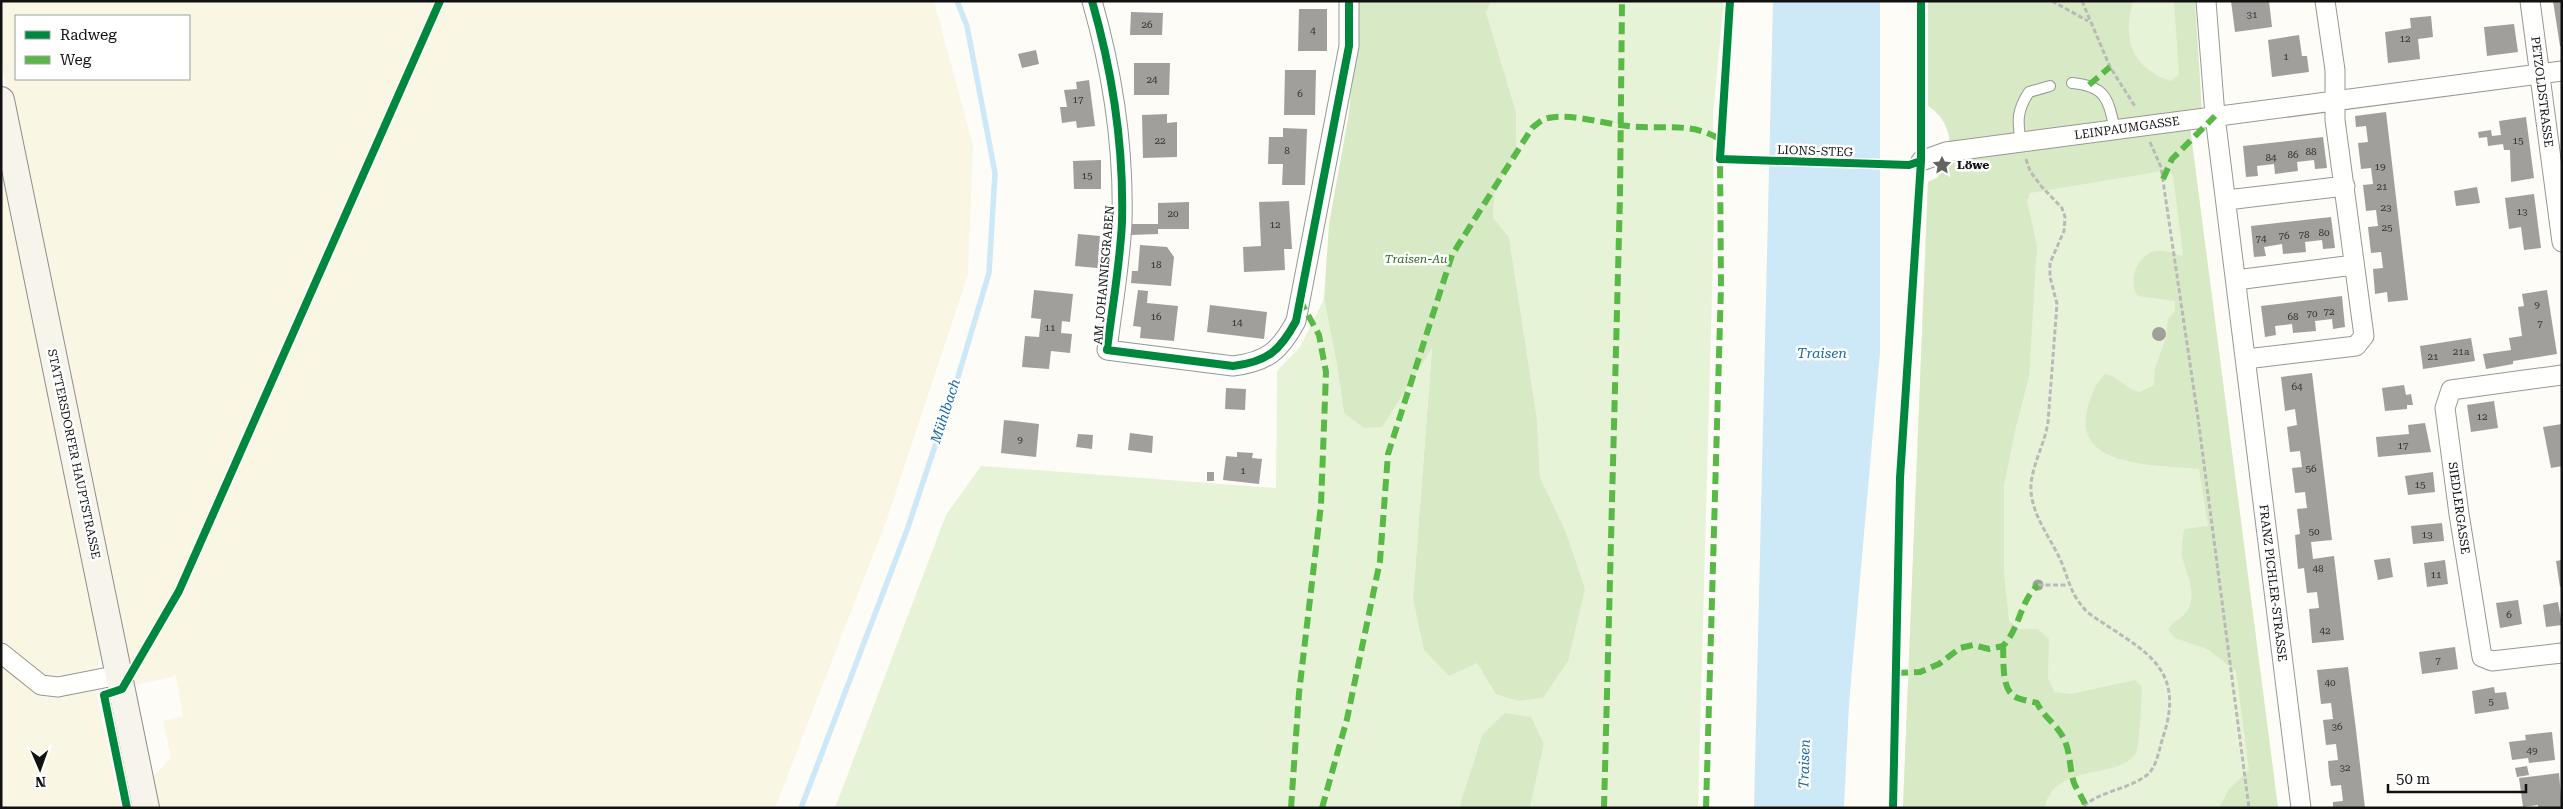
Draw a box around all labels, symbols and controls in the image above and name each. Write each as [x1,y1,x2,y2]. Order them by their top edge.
house number: 31 [2246,9,2258,20]
legend [15,15,190,80]
house number: 26 [1141,19,1153,30]
house number: 4 [1310,25,1316,36]
text: Radweg [60,26,117,44]
house number: 12 [2399,33,2411,44]
street label: PETZOLDSTRASSE [2528,36,2556,148]
text: Weg [60,51,92,69]
house number: 1 [2283,51,2289,62]
house number: 24 [1146,74,1158,85]
house number: 6 [1297,88,1303,99]
house number: 17 [1072,94,1084,105]
street label: LEINPAUMGASSE [2074,114,2180,142]
house number: 22 [1154,135,1166,146]
house number: 15 [2512,135,2524,146]
street label: LIONS-STEG [1777,143,1854,159]
house number: 8 [1284,145,1290,156]
house number: 88 [2305,146,2317,157]
house number: 86 [2287,149,2299,160]
house number: 84 [2265,152,2277,163]
place icon: Löwe [1931,154,1953,176]
place label: Löwe [1957,158,1989,172]
house number: 19 [2374,161,2386,172]
house number: 15 [1081,170,1093,181]
house number: 21 [2376,181,2388,192]
house number: 23 [2380,202,2392,213]
street label: AM JOHANNISGRABEN [1091,204,1117,345]
house number: 13 [2516,206,2528,217]
house number: 20 [1167,208,1179,219]
house number: 12 [1269,219,1281,230]
house number: 25 [2381,222,2393,233]
house number: 80 [2318,227,2330,238]
house number: 78 [2298,229,2310,240]
house number: 76 [2278,230,2290,241]
house number: 74 [2255,233,2267,244]
park label: Traisen-Au [1384,252,1448,266]
house number: 18 [1150,259,1162,270]
house number: 9 [2534,299,2540,310]
house number: 72 [2323,306,2335,317]
house number: 70 [2306,308,2318,319]
house number: 16 [1150,311,1162,322]
house number: 68 [2287,311,2299,322]
house number: 14 [1231,317,1243,328]
house number: 7 [2537,318,2543,329]
house number: 11 [1044,322,1056,333]
water label: Traisen [1797,345,1847,361]
house number: 21a [2453,346,2470,357]
street label: STATTERSDORFER HAUPTSTRASSE [45,348,103,560]
house number: 21 [2427,351,2439,362]
water label: Mühlbach [927,376,963,446]
house number: 64 [2291,381,2303,392]
house number: 12 [2476,411,2488,422]
house number: 9 [1017,434,1023,445]
house number: 17 [2397,440,2409,451]
street label: SIEDLERGASSE [2446,461,2472,555]
house number: 56 [2305,463,2317,474]
house number: 1 [1240,465,1246,476]
house number: 15 [2414,479,2426,490]
street label: FRANZ PICHLER-STRASSE [2256,504,2290,662]
house number: 50 [2308,526,2320,537]
house number: 13 [2421,529,2433,540]
house number: 48 [2312,563,2324,574]
house number: 11 [2430,569,2442,580]
house number: 6 [2506,609,2512,620]
house number: 42 [2319,625,2331,636]
house number: 7 [2435,655,2441,666]
house number: 40 [2324,677,2336,688]
house number: 5 [2488,696,2494,707]
house number: 36 [2331,721,2343,732]
water label: Traisen [1795,738,1813,789]
north arrow [15,744,65,794]
house number: 49 [2526,745,2538,756]
house number: 32 [2339,762,2351,773]
scale bar [2388,762,2526,794]
text: 50 m [2396,770,2431,788]
text: N [35,774,46,790]

